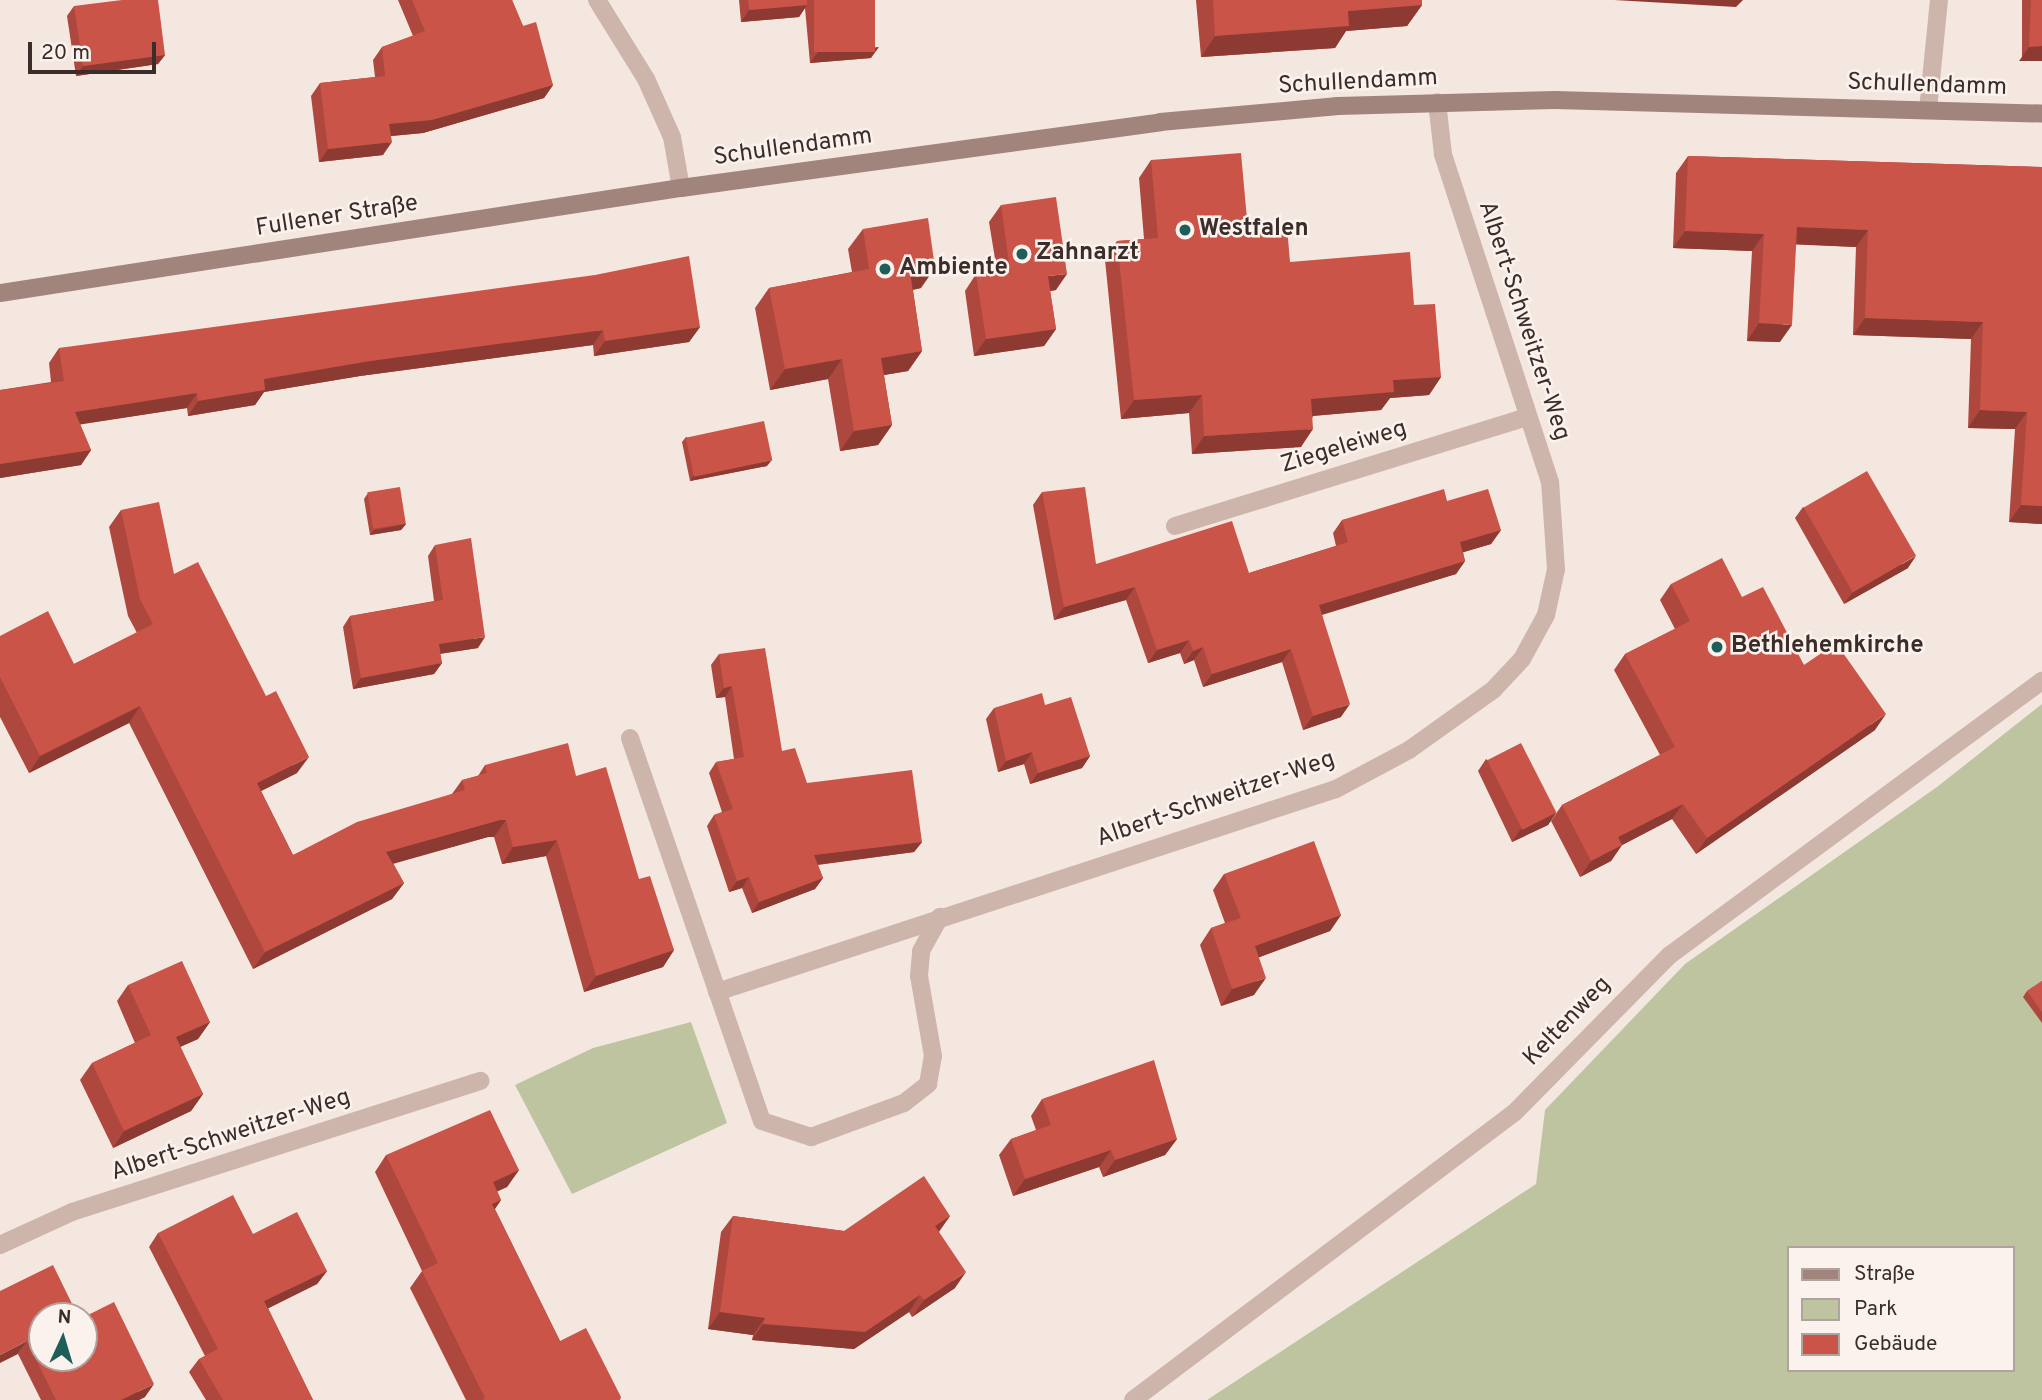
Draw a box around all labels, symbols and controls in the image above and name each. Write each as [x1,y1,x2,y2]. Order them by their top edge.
scale bar [32,28,159,72]
text: 20 m [41,40,90,67]
street label: Schullendamm [1277,64,1439,102]
street label: Schullendamm [1847,69,2007,103]
street label: Schullendamm [712,123,874,173]
street label: Fullener Straße [254,190,420,244]
street label: Albert-Schweitzer-Weg [1471,198,1575,444]
place label: Westfalen [1199,216,1309,244]
marker: Westfalen [1177,222,1193,238]
place label: Zahnarzt [1036,240,1139,268]
marker: Zahnarzt [1014,246,1030,262]
place label: Ambiente [899,255,1008,283]
marker: Ambiente [877,261,893,277]
street label: Ziegeleiweg [1277,415,1411,481]
place label: Bethlehemkirche [1731,633,1924,661]
marker: Bethlehemkirche [1709,639,1725,655]
street label: Albert-Schweitzer-Weg [1093,746,1339,854]
street label: Keltenweg [1518,971,1618,1073]
street label: Albert-Schweitzer-Weg [108,1084,354,1188]
legend [1786,1246,2014,1372]
text: Straße [1854,1261,1915,1288]
text: Park [1854,1296,1897,1323]
north arrow [28,1302,98,1372]
text: N [57,1306,72,1330]
text: Gebäude [1854,1331,1937,1358]

